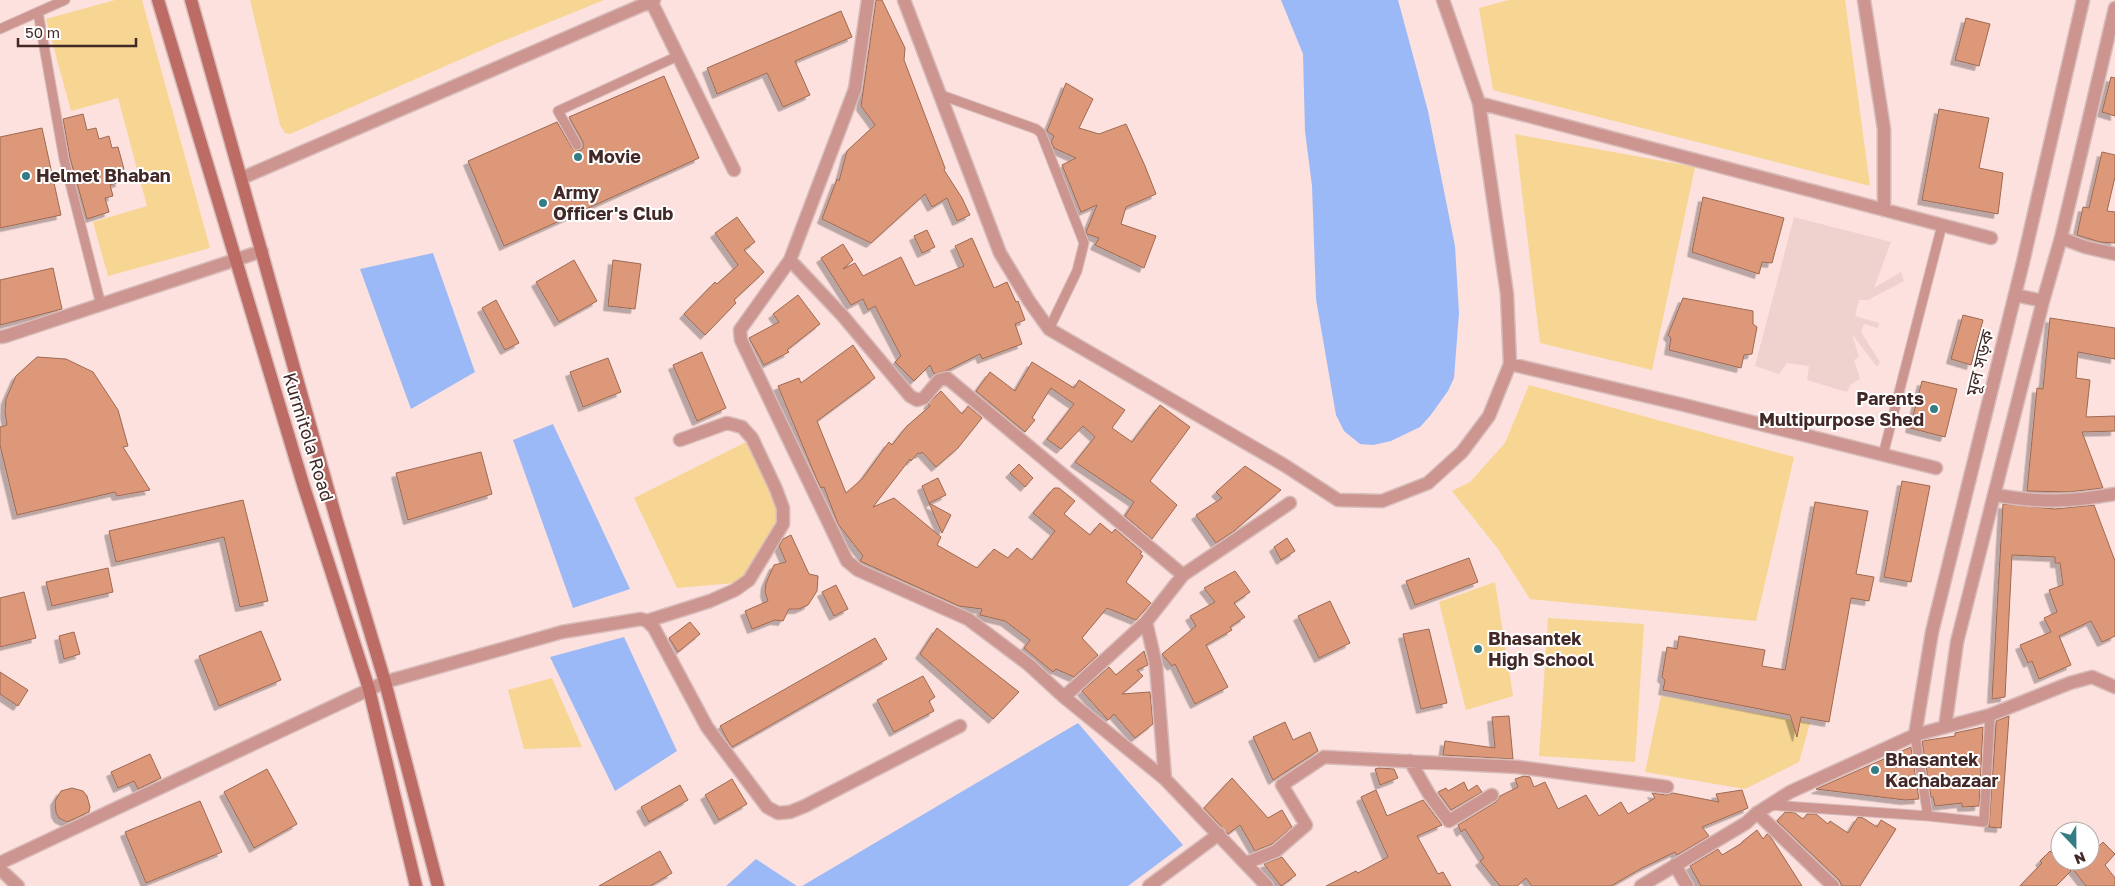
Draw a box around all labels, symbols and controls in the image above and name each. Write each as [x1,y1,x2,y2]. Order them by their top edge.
scale bar [18,15,135,47]
text: 50 m [25,23,60,41]
place label: Movie [588,145,641,167]
marker: Movie [572,151,584,163]
place label: Helmet Bhaban [36,164,171,186]
marker: Helmet Bhaban [20,170,32,182]
place label: Army Officer's Club [553,181,673,224]
marker: Army Officer's Club [537,197,549,209]
street label: মূল সড়ক [1960,327,1999,399]
street label: Kurmitola Road [279,370,339,504]
place label: Parents Multipurpose Shed [1759,387,1924,430]
marker: Parents Multipurpose Shed [1928,403,1940,415]
place label: Bhasantek High School [1488,627,1594,670]
marker: Bhasantek High School [1472,643,1484,655]
place label: Bhasantek Kachabazaar [1885,748,1999,791]
marker: Bhasantek Kachabazaar [1869,764,1881,776]
north arrow [2050,821,2100,871]
text: N [2072,849,2088,868]

